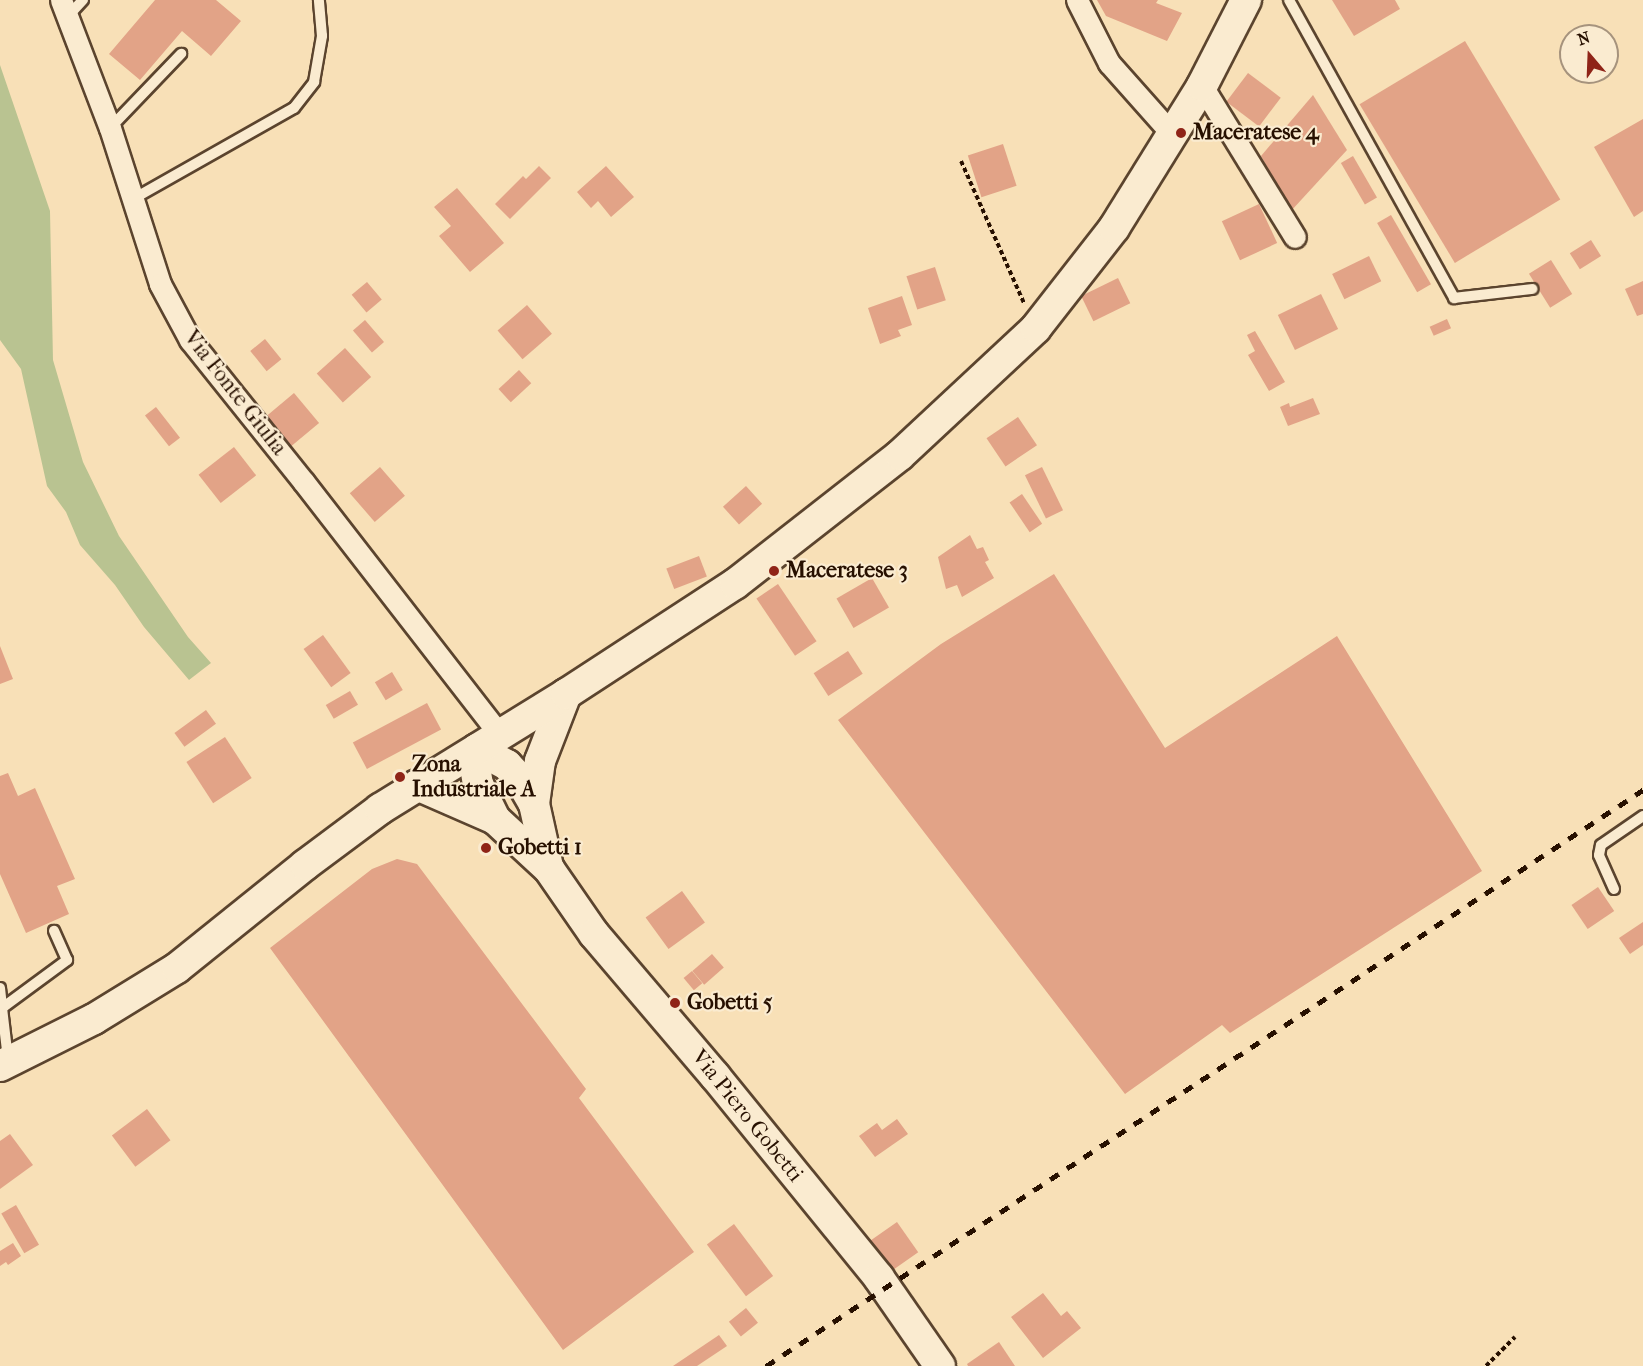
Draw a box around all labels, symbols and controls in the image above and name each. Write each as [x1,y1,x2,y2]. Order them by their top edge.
north arrow [1559,24,1619,84]
text: N [1575,27,1592,49]
place label: Maceratese 4 [1193,120,1319,146]
marker: Maceratese 4 [1174,126,1188,140]
street label: Via Fonte Giulia [178,325,292,461]
place label: Maceratese 3 [786,558,908,584]
marker: Maceratese 3 [767,564,781,578]
place label: Zona Industriale A [412,751,535,802]
marker: Zona Industriale A [393,770,407,784]
place label: Gobetti 1 [498,835,582,861]
marker: Gobetti 1 [479,841,493,855]
place label: Gobetti 5 [687,990,772,1016]
marker: Gobetti 5 [668,996,682,1010]
street label: Via Piero Gobetti [686,1045,808,1187]

